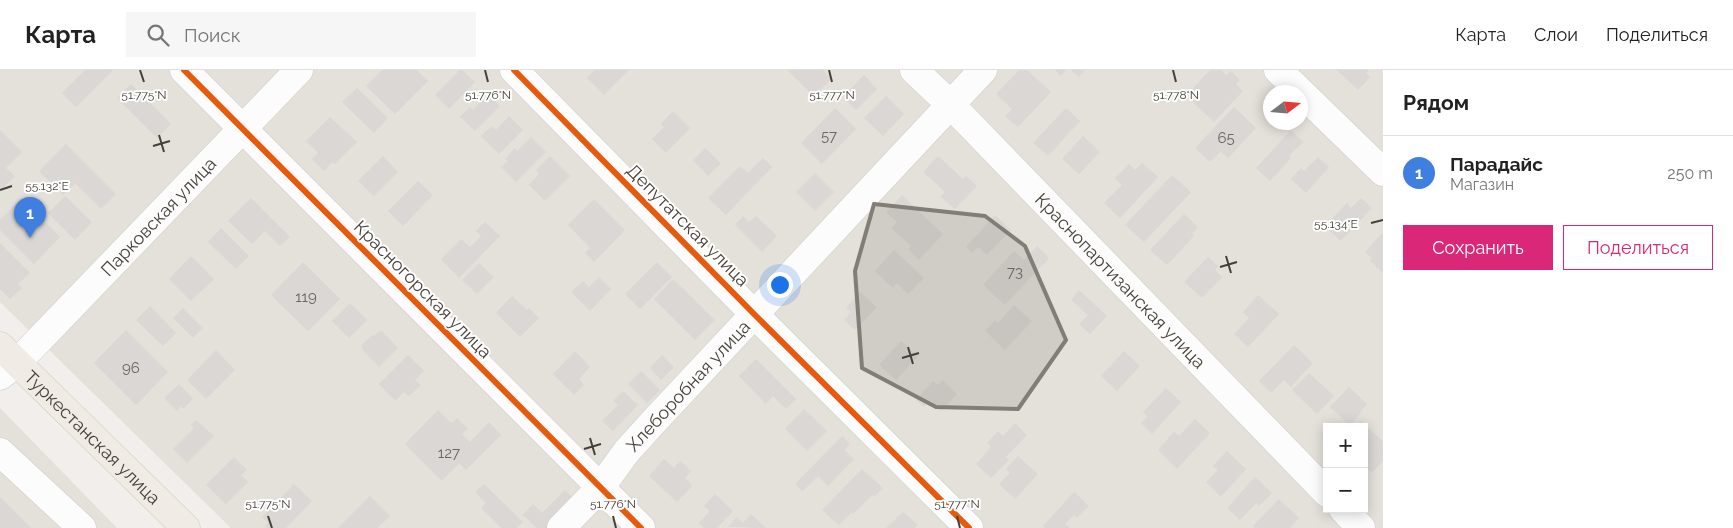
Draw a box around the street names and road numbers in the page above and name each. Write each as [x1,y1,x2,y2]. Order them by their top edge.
street label: Парковская улица [96,153,220,280]
street label: Депутатская улица [623,160,753,290]
street label: Краснопартизанская улица [1031,188,1210,372]
street label: Красногорская улица [350,216,496,362]
street label: Хлеборобная улица [622,316,754,455]
street label: Туркестанская улица [21,366,165,508]

